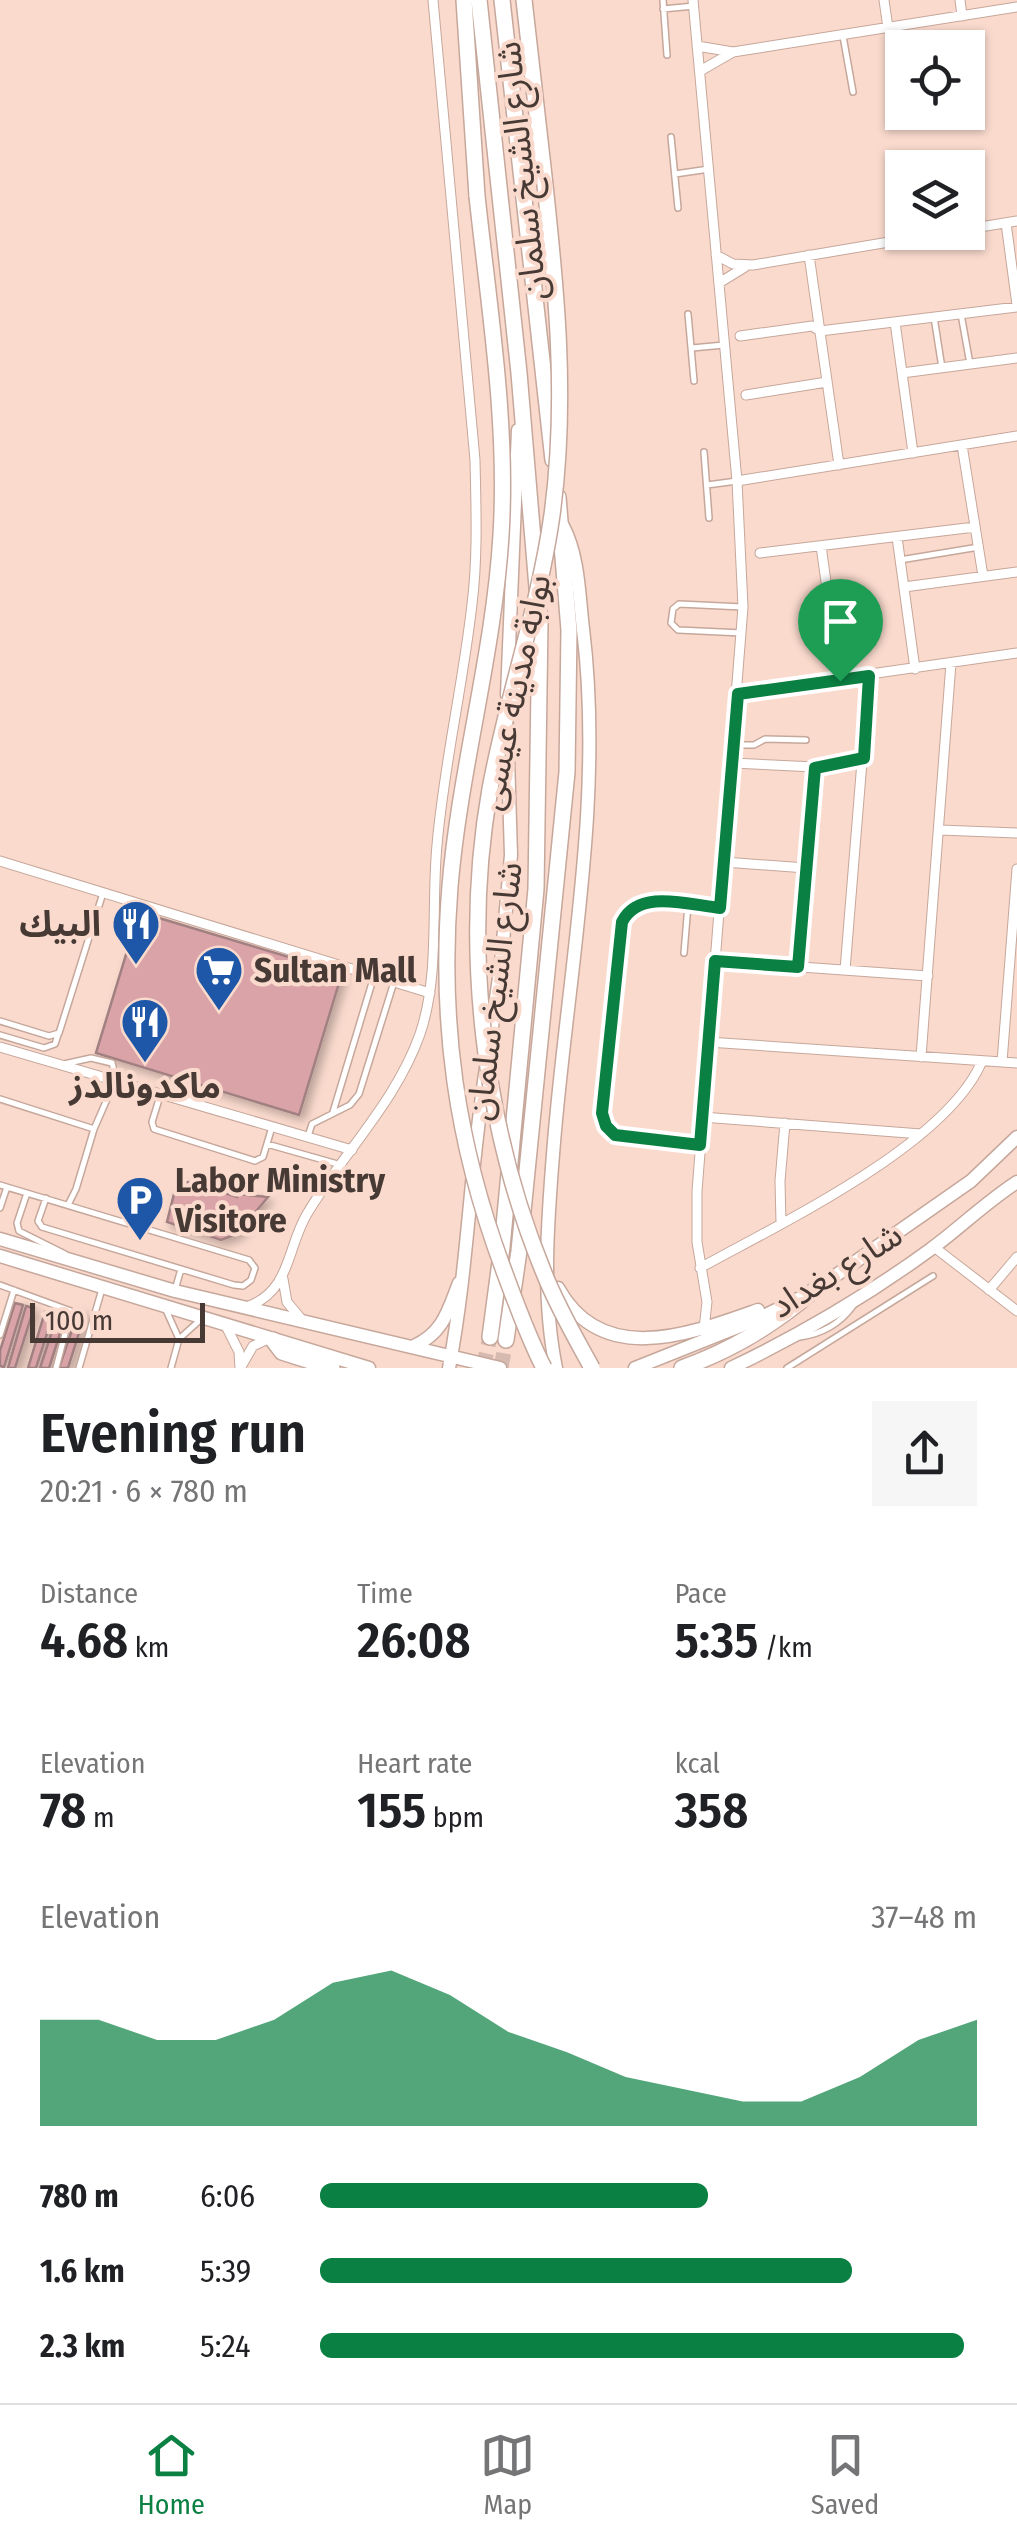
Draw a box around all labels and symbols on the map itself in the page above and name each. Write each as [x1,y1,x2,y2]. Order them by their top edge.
street label: شارع الشيخ سلمان [487,39,560,302]
street label: بوابة مدينة عيسى [469,570,559,814]
pin [798,579,883,682]
street label: شارع الشيخ سلمان [457,859,536,1123]
restaurant icon: البيك [110,898,162,966]
place label: البيك [19,903,101,945]
supermarket icon: Sultan Mall [193,944,245,1012]
place label: Sultan Mall [254,949,417,991]
restaurant icon: ماكدونالدز [119,996,171,1064]
place label: ماكدونالدز [67,1065,221,1107]
place label: Labor Ministry Visitore [174,1159,385,1241]
parking icon: Labor Ministry Visitore [114,1174,166,1242]
street label: شارع بغداد [762,1213,912,1331]
scale bar [30,1298,205,1342]

